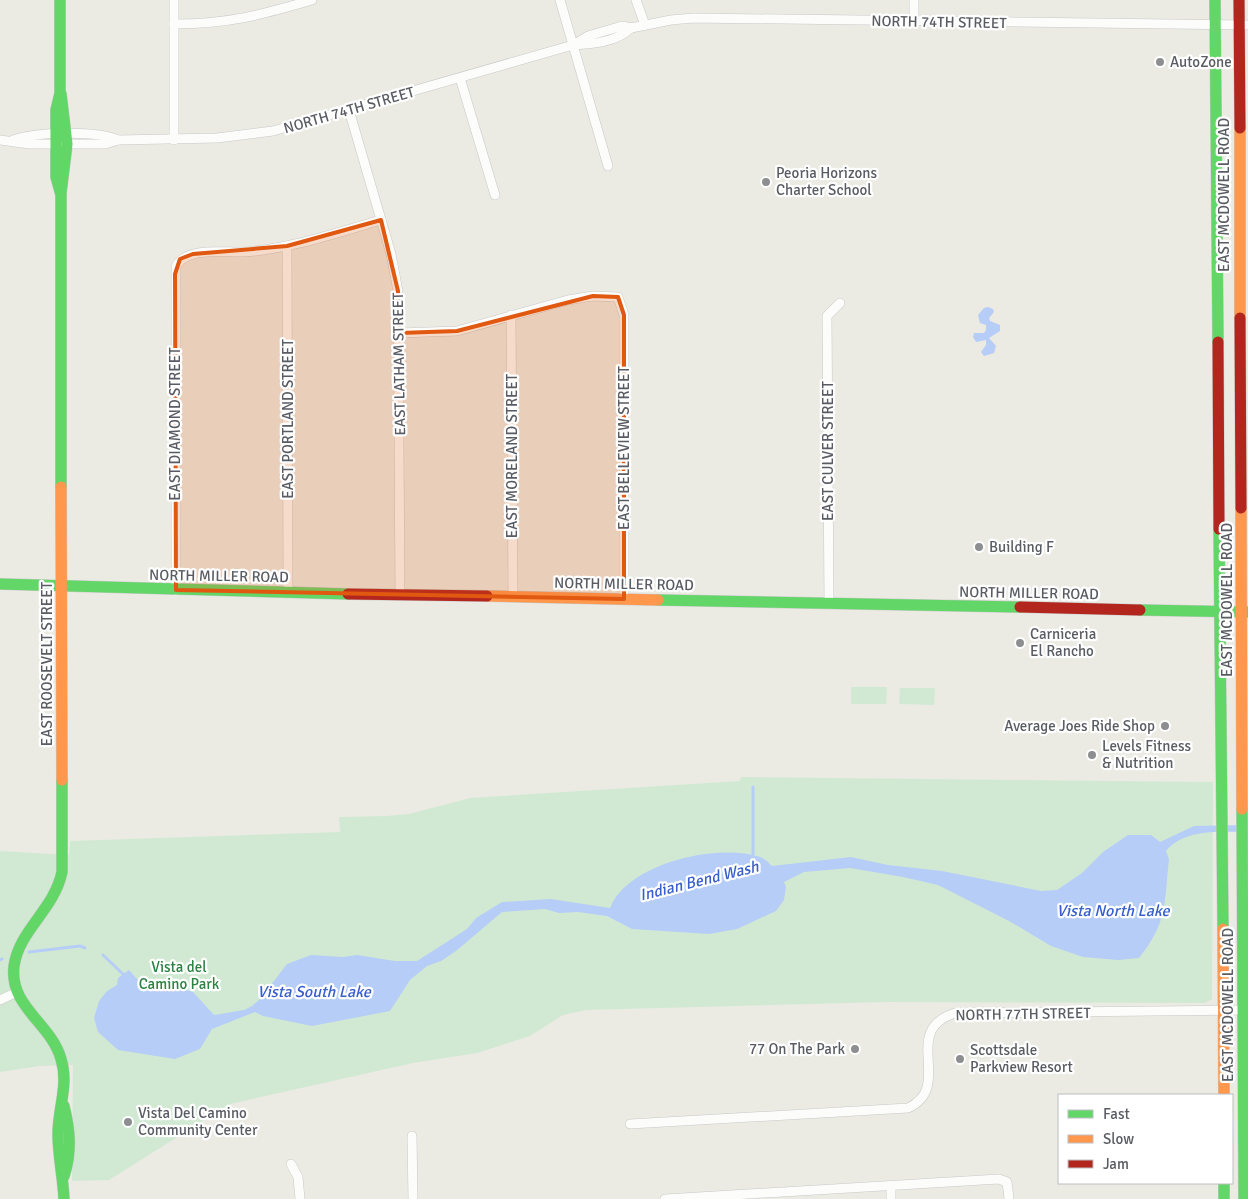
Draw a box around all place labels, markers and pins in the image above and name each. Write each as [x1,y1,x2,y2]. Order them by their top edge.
place label: AutoZone [1170,53,1232,71]
marker: AutoZone [1154,56,1166,68]
place label: Peoria Horizons Charter School [776,164,877,199]
marker: Peoria Horizons Charter School [760,176,772,188]
place label: Building F [989,538,1054,556]
marker: Building F [973,541,985,553]
place label: Carniceria El Rancho [1030,625,1096,660]
marker: Carniceria El Rancho [1014,637,1026,649]
place label: Average Joes Ride Shop [1004,717,1155,735]
marker: Average Joes Ride Shop [1159,720,1171,732]
place label: Levels Fitness & Nutrition [1102,737,1191,772]
marker: Levels Fitness & Nutrition [1086,749,1098,761]
place label: 77 On The Park [749,1040,845,1058]
place label: Scottsdale Parkview Resort [970,1041,1073,1076]
marker: 77 On The Park [849,1043,861,1055]
marker: Scottsdale Parkview Resort [954,1053,966,1065]
place label: Vista Del Camino Community Center [138,1104,258,1139]
marker: Vista Del Camino Community Center [122,1116,134,1128]

